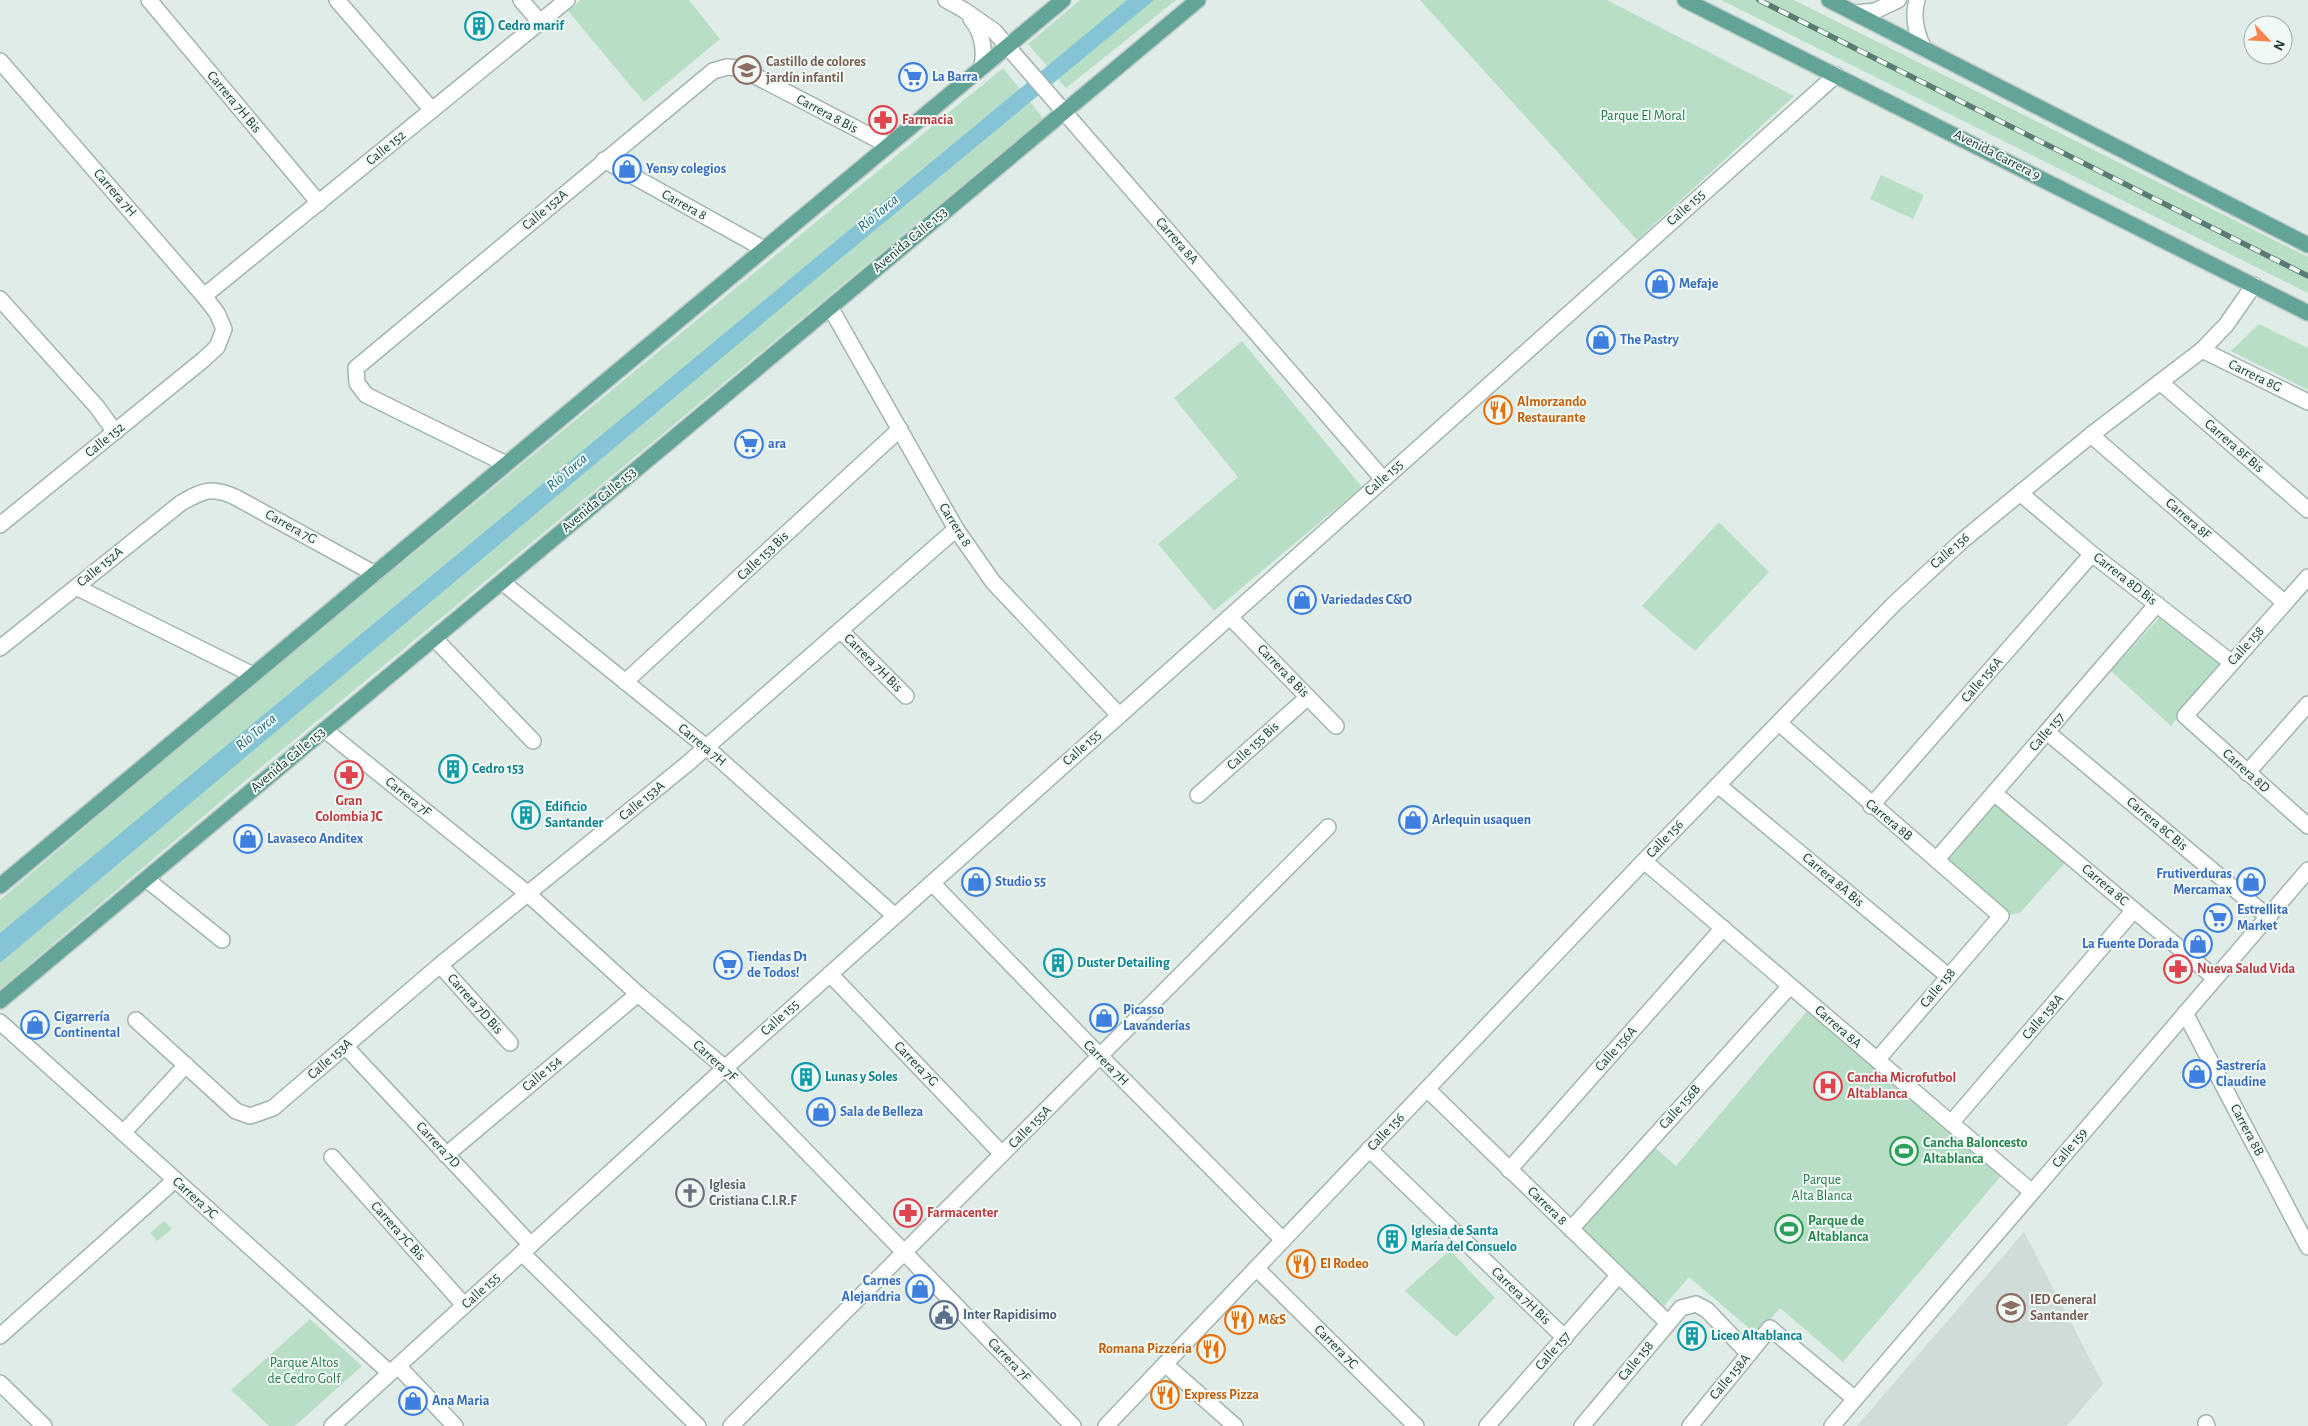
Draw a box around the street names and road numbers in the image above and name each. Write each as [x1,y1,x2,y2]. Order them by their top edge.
street label: Carrera 7H Bis [204,68,264,136]
street label: Carrera 8 Bis [794,92,860,136]
street label: Avenida Carrera 9 [1951,127,2043,183]
street label: Calle 152 [364,128,408,168]
street label: Carrera 7H [91,167,139,219]
street label: Calle 152A [520,187,570,233]
street label: Carrera 8 [659,187,709,223]
street label: Calle 155 [1664,187,1708,229]
street label: Avenida Calle 153 [870,205,950,275]
street label: Carrera 8A [1153,215,1201,267]
street label: Carrera 8G [2226,357,2284,395]
street label: Carrera 8F Bis [2202,417,2266,475]
street label: Calle 152 [83,420,127,460]
street label: Calle 155 [1362,457,1406,499]
street label: Avenida Calle 153 [559,465,639,535]
street label: Carrera 8F [2163,496,2214,543]
street label: Carrera 8 [936,501,974,549]
street label: Carrera 7G [263,507,319,547]
street label: Calle 153 Bis [735,529,791,583]
street label: Calle 156 [1928,530,1972,572]
street label: Calle 152A [74,544,126,590]
street label: Carrera 8D Bis [2091,550,2159,608]
street label: Calle 158 [2225,624,2267,668]
street label: Carrera 7H Bis [841,631,905,695]
street label: Carrera 8 Bis [1255,642,1311,700]
street label: Calle 156A [1959,655,2005,705]
street label: Calle 157 [2027,710,2067,754]
street label: Calle 155 Bis [1224,719,1282,773]
street label: Carrera 7H [675,721,729,769]
street label: Avenida Calle 153 [248,725,328,795]
street label: Calle 155 [1060,727,1104,769]
street label: Carrera 8D [2220,746,2272,796]
street label: Carrera 7F [383,775,434,820]
street label: Calle 153A [617,779,667,823]
street label: Carrera 8C Bis [2124,795,2190,853]
street label: Carrera 8B [1863,797,1915,843]
street label: Calle 156 [1644,817,1686,861]
street label: Carrera 8A Bis [1800,850,1866,910]
street label: Carrera 8C [2079,862,2131,908]
street label: Calle 158 [1918,966,1958,1010]
street label: Carrera 7D Bis [445,971,505,1037]
street label: Calle 158A [2020,992,2066,1042]
street label: Calle 155 [758,997,802,1039]
street label: Carrera 8A [1812,1003,1864,1051]
street label: Calle 156A [1592,1024,1640,1074]
street label: Calle 153A [305,1036,355,1082]
street label: Carrera 7F [690,1038,740,1085]
street label: Carrera 7H [1081,1038,1131,1088]
street label: Carrera 7G [891,1039,941,1089]
street label: Calle 154 [520,1053,565,1094]
street label: Calle 156B [1657,1082,1703,1132]
street label: Carrera 8B [2228,1102,2266,1158]
street label: Calle 155A [1006,1103,1054,1151]
street label: Calle 156 [1365,1110,1407,1154]
street label: Carrera 7D [413,1119,463,1171]
street label: Calle 159 [2050,1126,2090,1170]
street label: Carrera 7C [170,1174,220,1222]
street label: Carrera 8 [1525,1184,1569,1228]
street label: Carrera 7C Bis [368,1199,428,1263]
street label: Carrera 7H Bis [1489,1265,1553,1327]
street label: Calle 155 [459,1270,503,1312]
street label: Carrera 7C [1311,1322,1361,1372]
street label: Calle 157 [1533,1329,1573,1373]
street label: Carrera 7F [985,1336,1033,1385]
street label: Calle 158 [1616,1339,1656,1383]
street label: Calle 158A [1707,1352,1753,1402]

